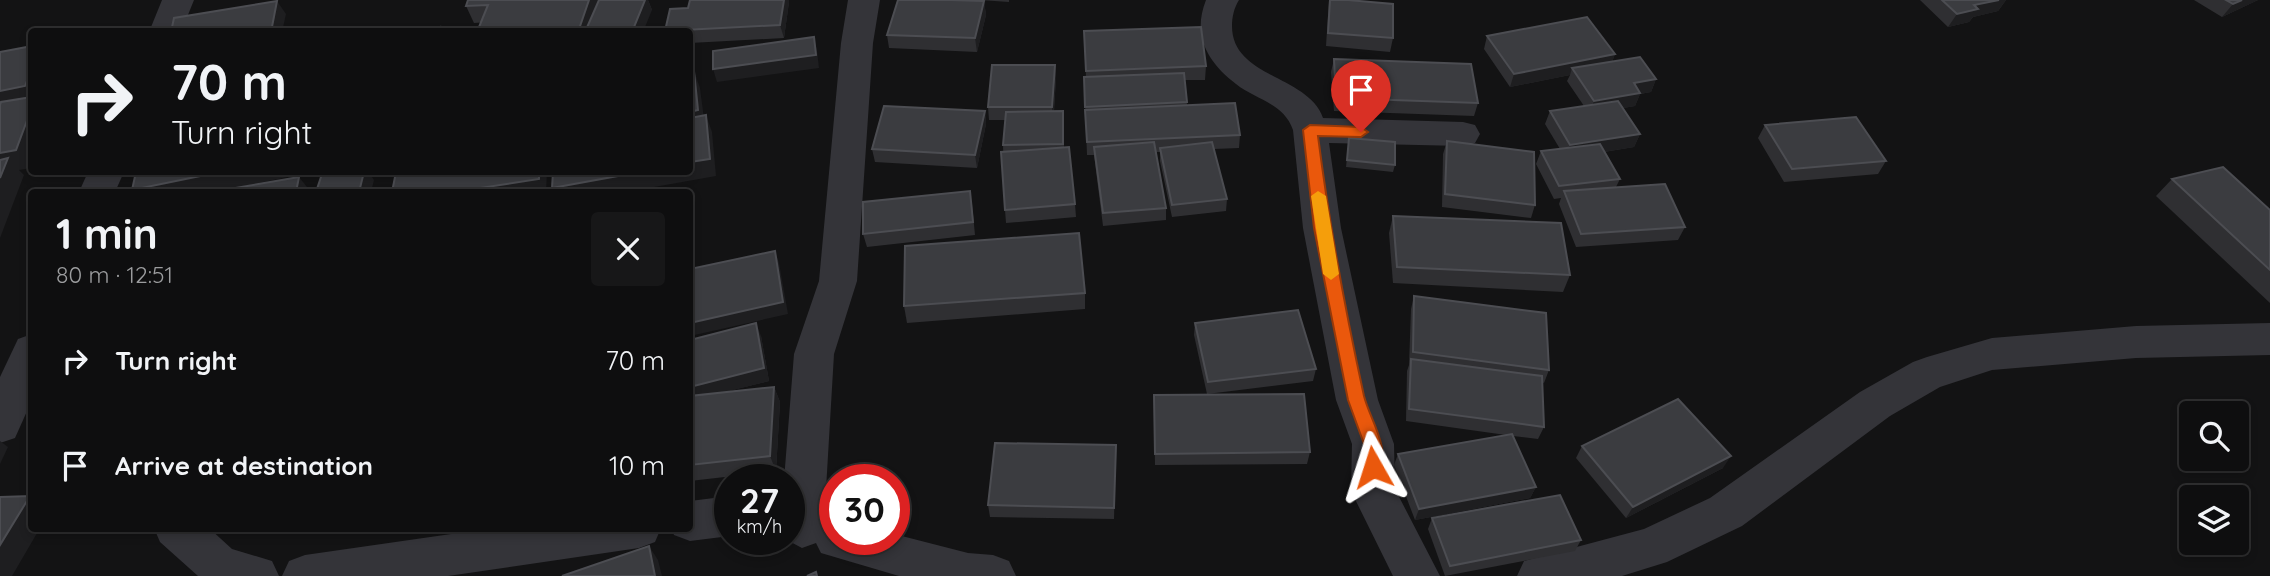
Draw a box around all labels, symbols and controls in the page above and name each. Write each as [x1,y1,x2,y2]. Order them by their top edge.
text: 70 m [171,51,287,112]
icon: right [56,56,147,147]
pin [1331,60,1391,132]
icon: arrive [1342,71,1380,109]
text: Turn right [171,112,312,152]
text: 1 min [56,207,158,260]
button: close [591,212,665,286]
text: 80 m · 12:51 [56,260,173,289]
icon: right [56,342,94,380]
text: Turn right [115,344,237,377]
text: 70 m [605,344,665,377]
map controls [2179,401,2249,555]
button: search [2179,401,2249,471]
position arrow [1336,430,1410,504]
icon: arrive [56,447,94,485]
text: Arrive at destination [115,449,373,482]
text: 10 m [609,449,665,482]
speed limit sign: 30 [819,464,910,555]
text: 27 [740,478,779,522]
button: layers [2179,485,2249,555]
text: km/h [737,515,782,538]

